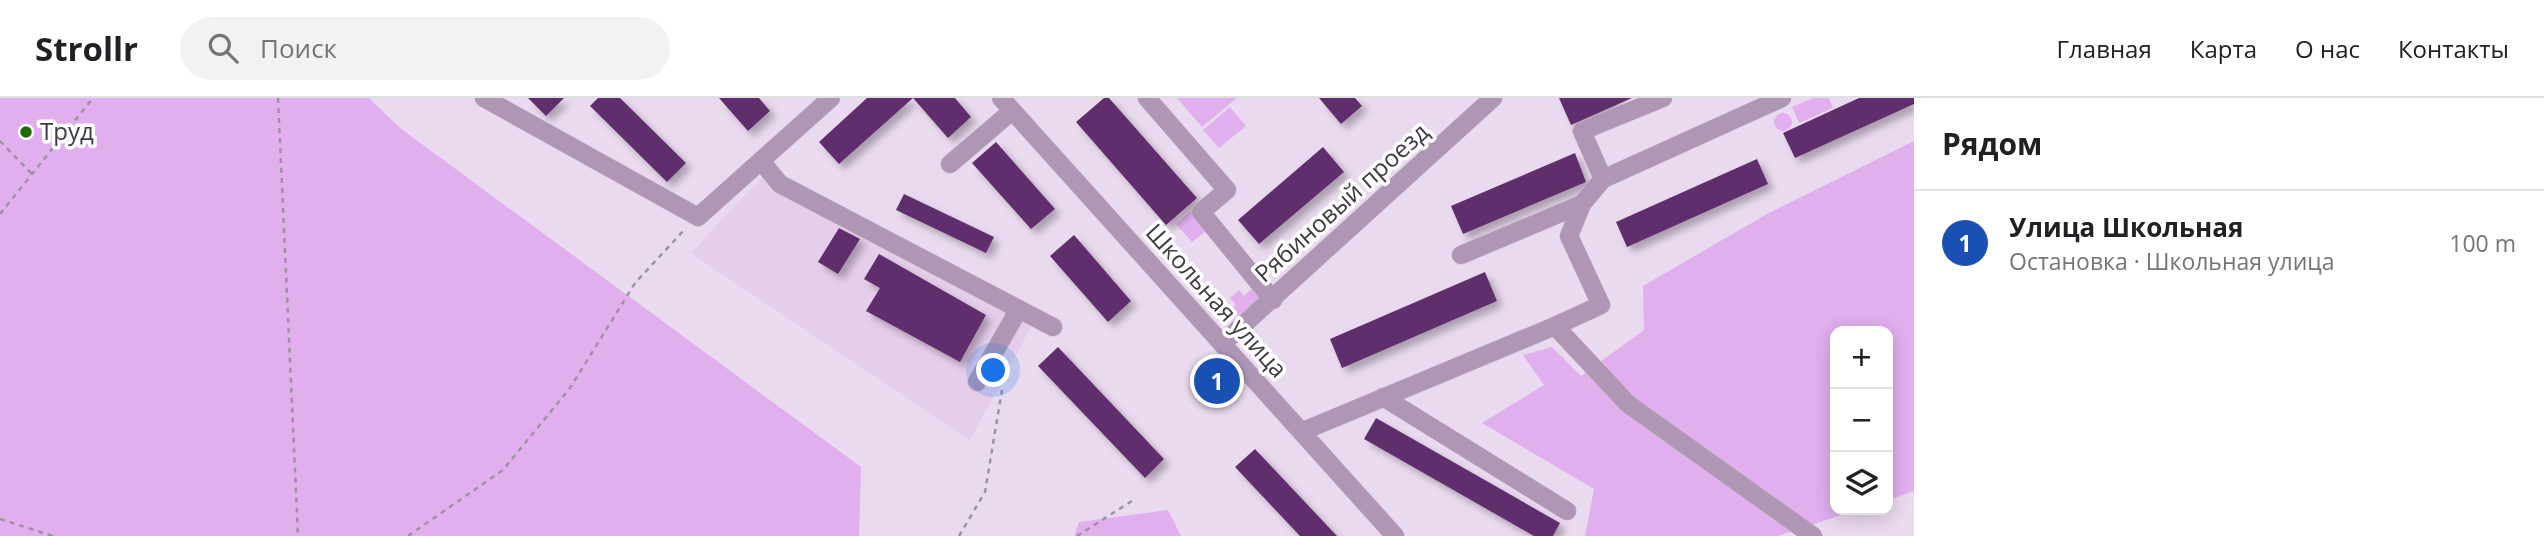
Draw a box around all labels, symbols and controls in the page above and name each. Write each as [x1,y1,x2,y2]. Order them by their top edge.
search box [180,17,670,80]
text: Strollr [35,26,138,71]
icon: search [204,29,242,67]
text: Поиск [260,30,337,66]
text: Главная [2057,32,2152,65]
text: Карта [2190,32,2257,65]
text: О нас [2295,32,2360,65]
text: Контакты [2398,32,2509,65]
place label: Труд [40,114,94,147]
street label: Рябиновый проезд [1247,115,1435,289]
text: Рядом [1942,123,2042,164]
marker: Труд [18,124,34,140]
text: Улица Школьная [2009,209,2243,245]
street label: Школьная улица [1139,216,1295,384]
text: 1 [1958,227,1972,259]
text: 100 m [2449,227,2516,259]
text: Остановка · Школьная улица [2009,245,2334,277]
map controls [1830,326,1893,515]
button: + [1830,326,1893,389]
your location [976,353,1010,387]
pin: 1 [1194,355,1240,407]
button: − [1830,389,1893,452]
button: layers [1830,452,1893,515]

